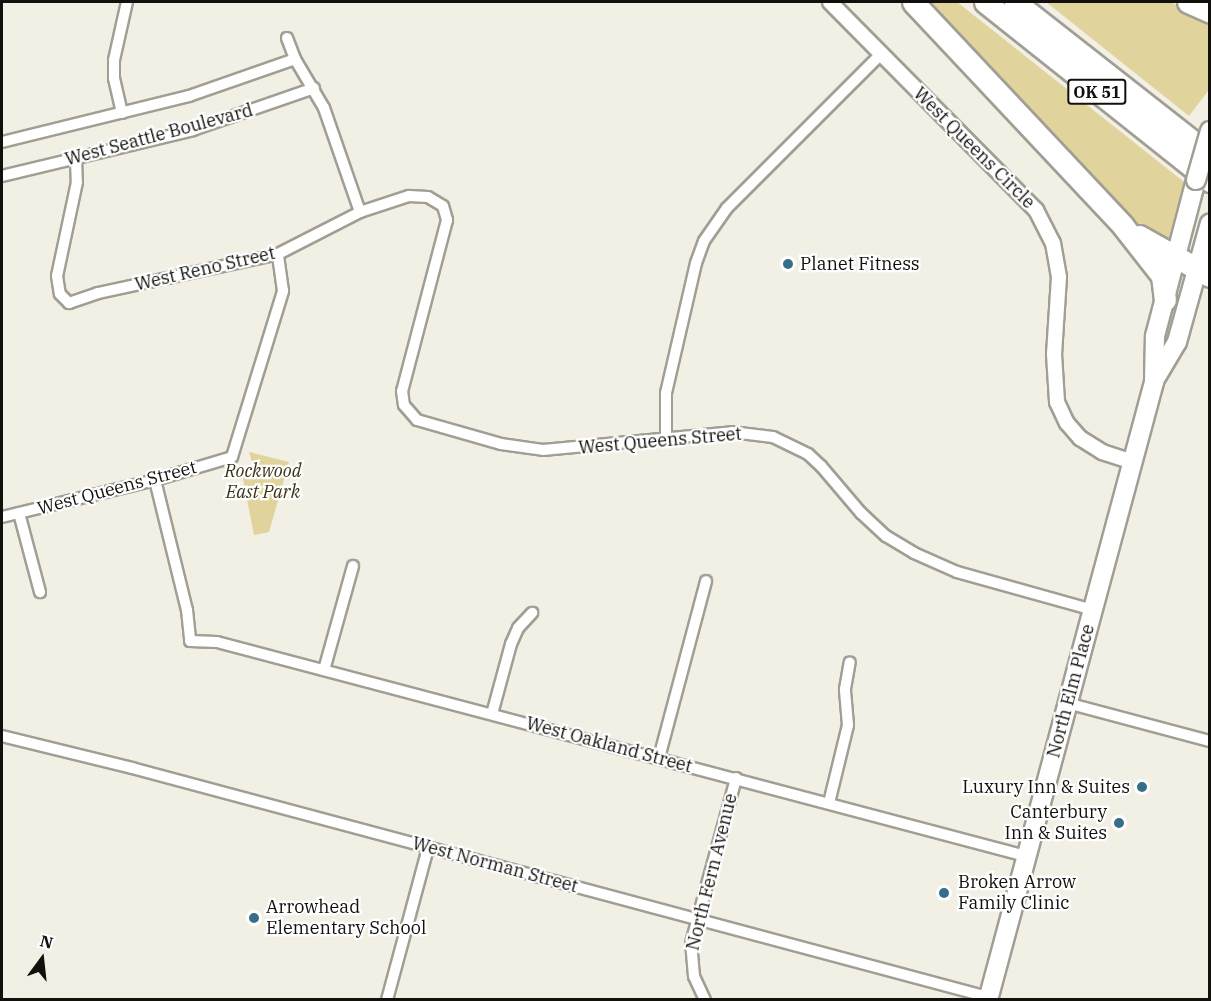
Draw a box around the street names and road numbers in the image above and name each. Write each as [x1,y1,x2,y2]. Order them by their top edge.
road number: OK 51 [1067,79,1127,105]
street label: West Queens Circle [909,83,1039,213]
street label: West Seattle Boulevard [63,99,255,171]
street label: West Reno Street [133,242,277,296]
street label: West Queens Street [577,423,743,459]
street label: West Queens Street [35,456,199,520]
street label: North Elm Place [1043,622,1099,760]
street label: West Oakland Street [524,712,694,778]
street label: North Fern Avenue [682,791,742,953]
street label: West Norman Street [410,832,580,898]

